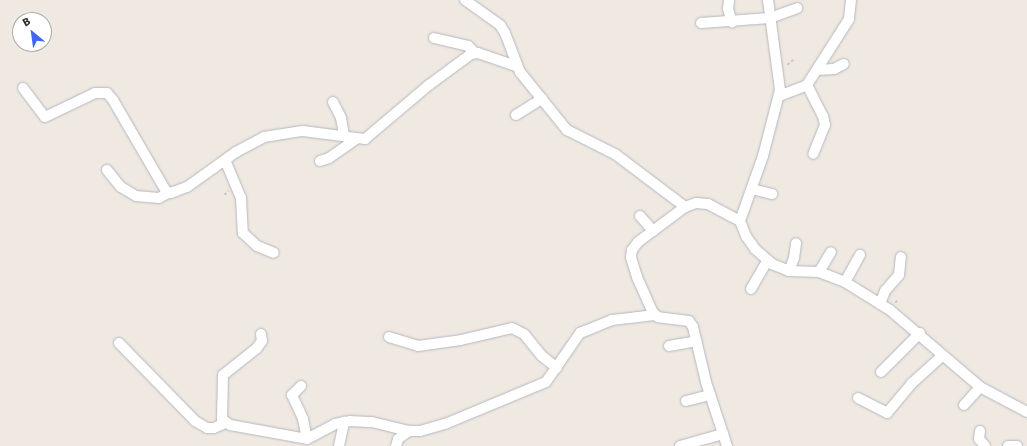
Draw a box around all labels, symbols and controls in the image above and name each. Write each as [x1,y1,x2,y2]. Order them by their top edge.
north arrow [12,12,52,52]
text: B [20,15,33,29]

